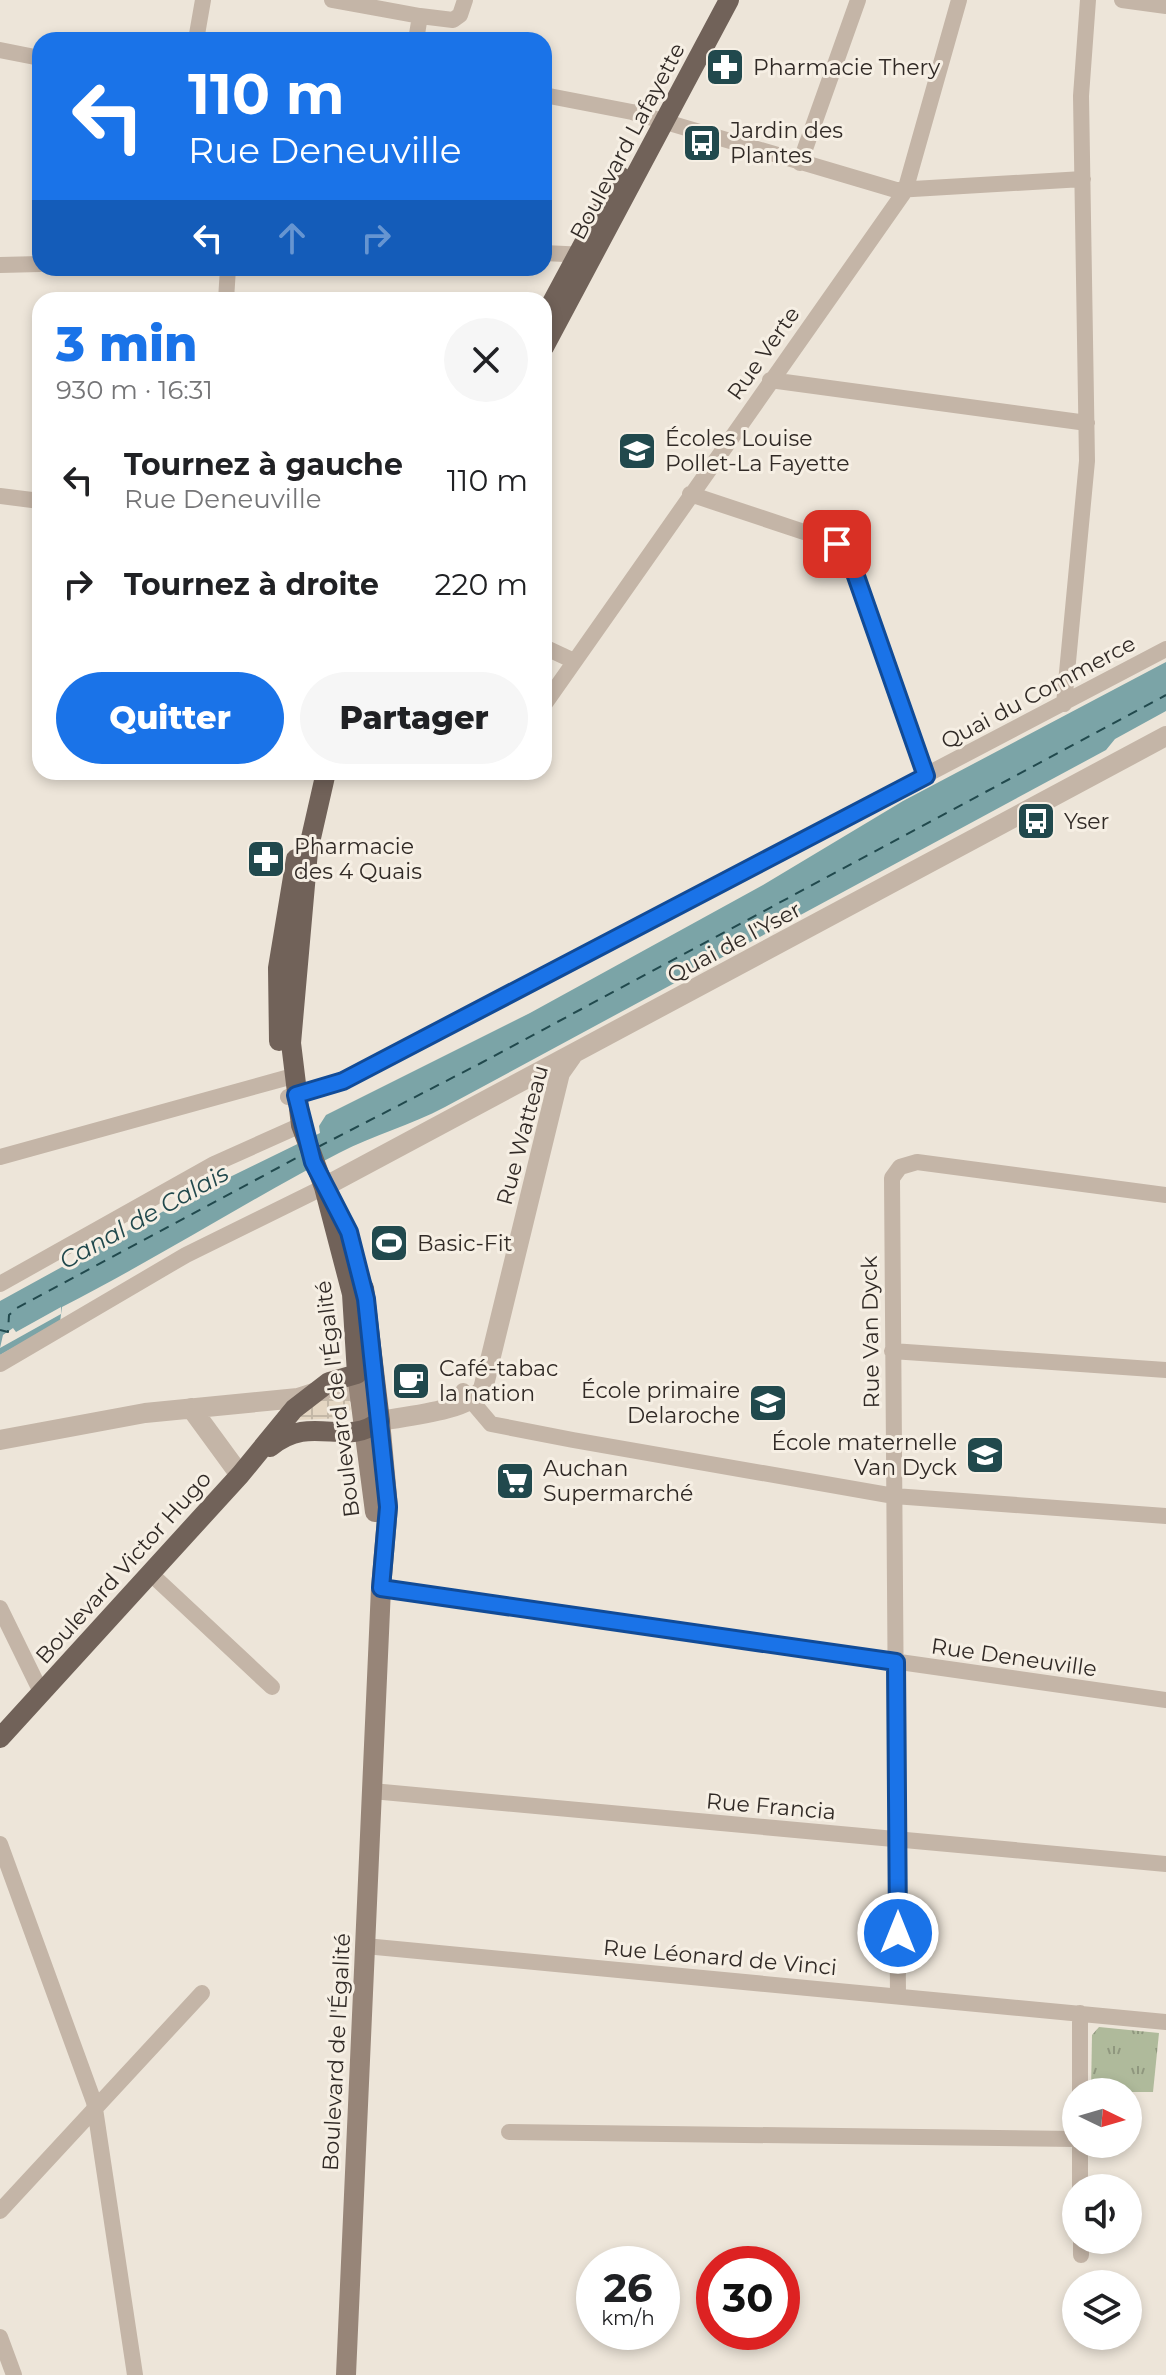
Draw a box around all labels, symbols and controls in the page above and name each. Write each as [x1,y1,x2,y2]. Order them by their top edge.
street label: Boulevard Lafayette [564,38,691,244]
pharmacy icon: Pharmacie Thery [704,46,746,88]
place label: Pharmacie Thery [753,54,940,81]
text: 110 m [188,60,345,128]
icon: left [56,64,160,168]
place label: Jardin des Plantes [729,117,843,169]
bus stop icon: Jardin des Plantes [681,122,723,164]
text: Rue Deneuville [188,128,461,172]
icon: left [186,216,230,260]
icon: ahead [270,216,314,260]
icon: right [354,216,398,260]
street label: Rue Verte [721,301,805,405]
text: 3 min [56,315,198,373]
button: close [444,318,528,402]
text: 930 m · 16:31 [56,374,213,406]
place label: Écoles Louise Pollet-La Fayette [665,425,850,477]
school or university icon: Écoles Louise Pollet-La Fayette [616,430,658,472]
text: Tournez à gauche [124,446,403,483]
icon: left [56,458,100,502]
text: 110 m [447,462,528,499]
text: Rue Deneuville [124,483,322,515]
pin [803,510,871,578]
icon: arrive [815,522,859,566]
icon: right [56,562,100,606]
text: Tournez à droite [124,566,379,603]
text: 220 m [434,566,528,603]
street label: Quai du Commerce [936,630,1140,755]
button: Quitter [56,672,284,764]
button: Partager [300,672,528,764]
bus stop icon: Yser [1015,800,1057,842]
place label: Yser [1064,808,1109,835]
place label: Pharmacie des 4 Quais [294,833,422,885]
pharmacy icon: Pharmacie des 4 Quais [245,838,287,880]
street label: Quai de l'Yser [663,896,806,989]
street label: Rue Watteau [491,1062,554,1208]
water label: Canal de Calais [54,1158,234,1275]
sports icon: Basic-Fit [368,1222,410,1264]
place label: Basic-Fit [417,1230,513,1257]
street label: Rue Van Dyck [856,1255,885,1409]
street label: Boulevard de l'Égalité [310,1279,365,1519]
place label: Café-tabac la nation [439,1355,558,1407]
cafe icon: Café-tabac la nation [390,1360,432,1402]
place label: École primaire Delaroche [581,1377,740,1429]
school or university icon: École primaire Delaroche [747,1382,789,1424]
place label: École maternelle Van Dyck [771,1429,958,1481]
school or university icon: École maternelle Van Dyck [964,1434,1006,1476]
place label: Auchan Supermarché [543,1455,693,1507]
supermarket icon: Auchan Supermarché [494,1460,536,1502]
street label: Boulevard Victor Hugo [30,1466,217,1669]
street label: Rue Deneuville [929,1632,1099,1682]
street label: Rue Francia [705,1787,837,1826]
position arrow [856,1891,940,1975]
street label: Boulevard de l'Égalité [317,1932,356,2172]
street label: Rue Léonard de Vinci [602,1934,838,1981]
north arrow [1062,2078,1142,2158]
map controls [1062,2078,1142,2350]
button: sound [1062,2174,1142,2254]
speed limit sign: 30 [696,2246,800,2350]
text: 26 [603,2263,653,2312]
button: layers [1062,2270,1142,2350]
text: km/h [601,2306,655,2330]

